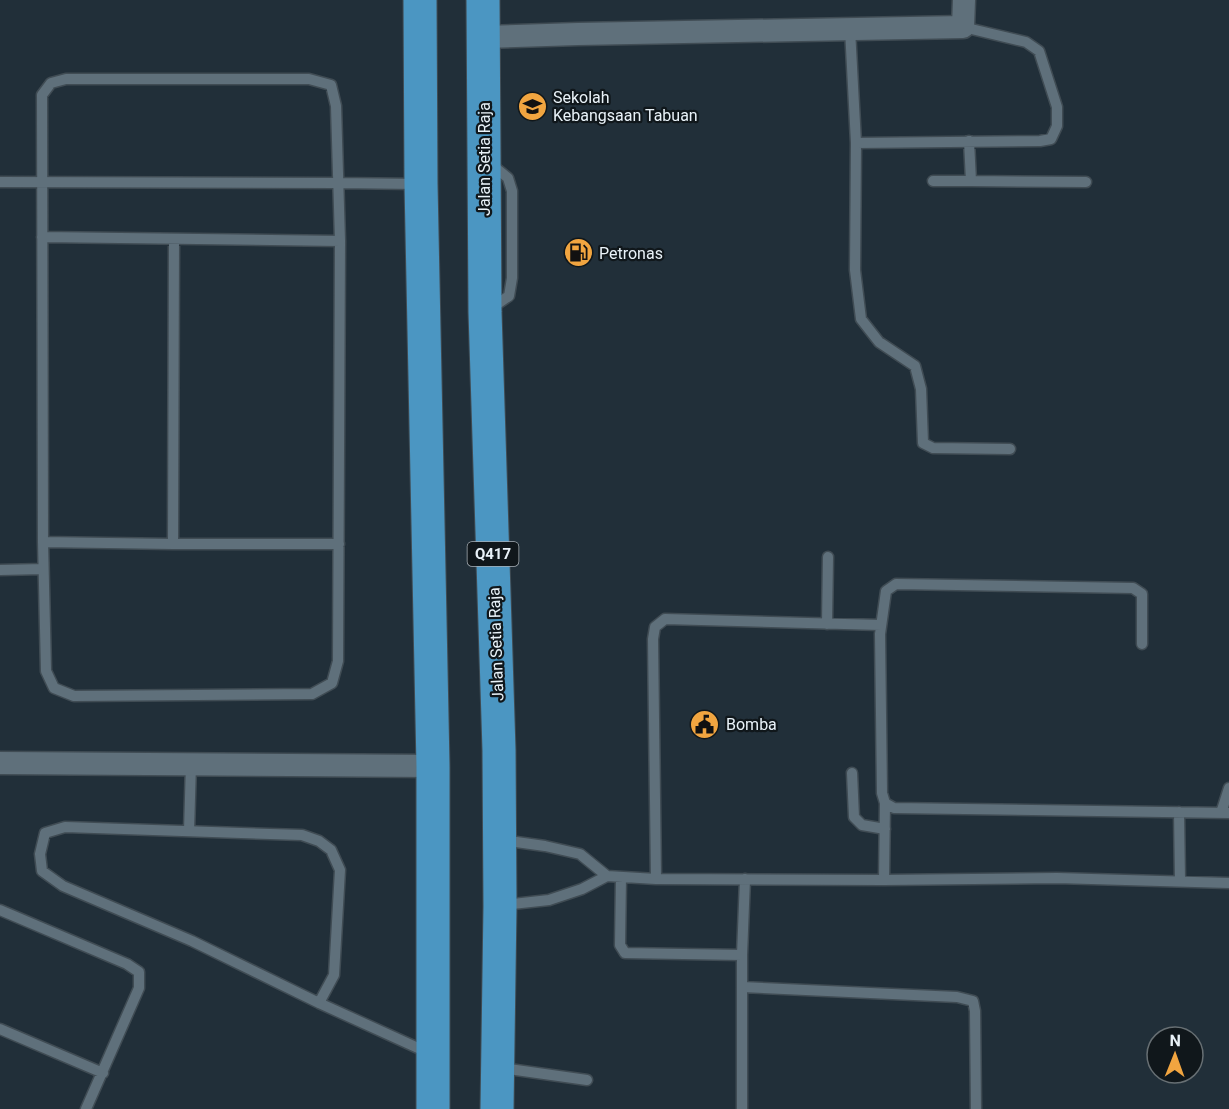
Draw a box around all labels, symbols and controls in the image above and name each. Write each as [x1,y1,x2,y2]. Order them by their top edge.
place label: Sekolah Kebangsaan Tabuan [553,88,698,125]
school or university icon: Sekolah Kebangsaan Tabuan [516,90,548,122]
street label: Jalan Setia Raja [475,102,494,216]
fuel station icon: Petronas [562,237,594,269]
place label: Petronas [599,244,663,263]
road number: Q417 [468,542,518,566]
street label: Jalan Setia Raja [485,587,507,701]
public building icon: Bomba [689,708,721,740]
place label: Bomba [726,715,777,734]
north arrow [1145,1025,1205,1085]
text: N [1169,1031,1181,1050]

